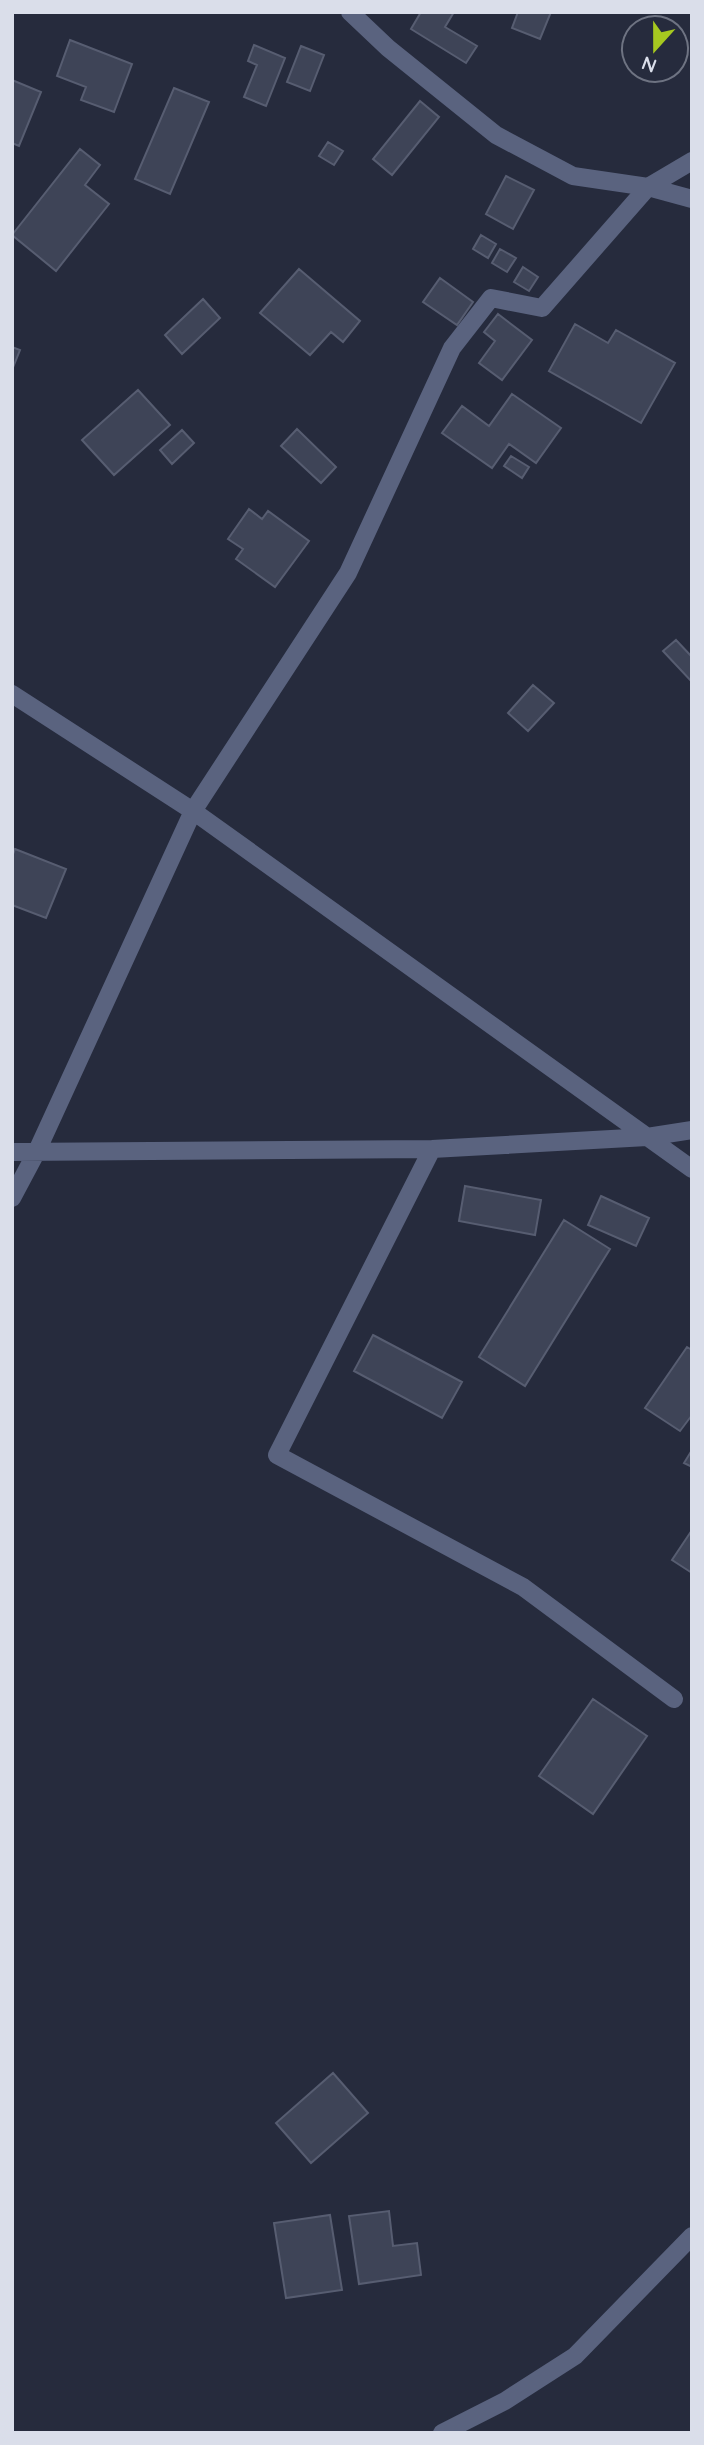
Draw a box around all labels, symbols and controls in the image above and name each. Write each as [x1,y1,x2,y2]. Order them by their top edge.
north arrow [620,14,690,84]
text: N [638,51,660,79]

